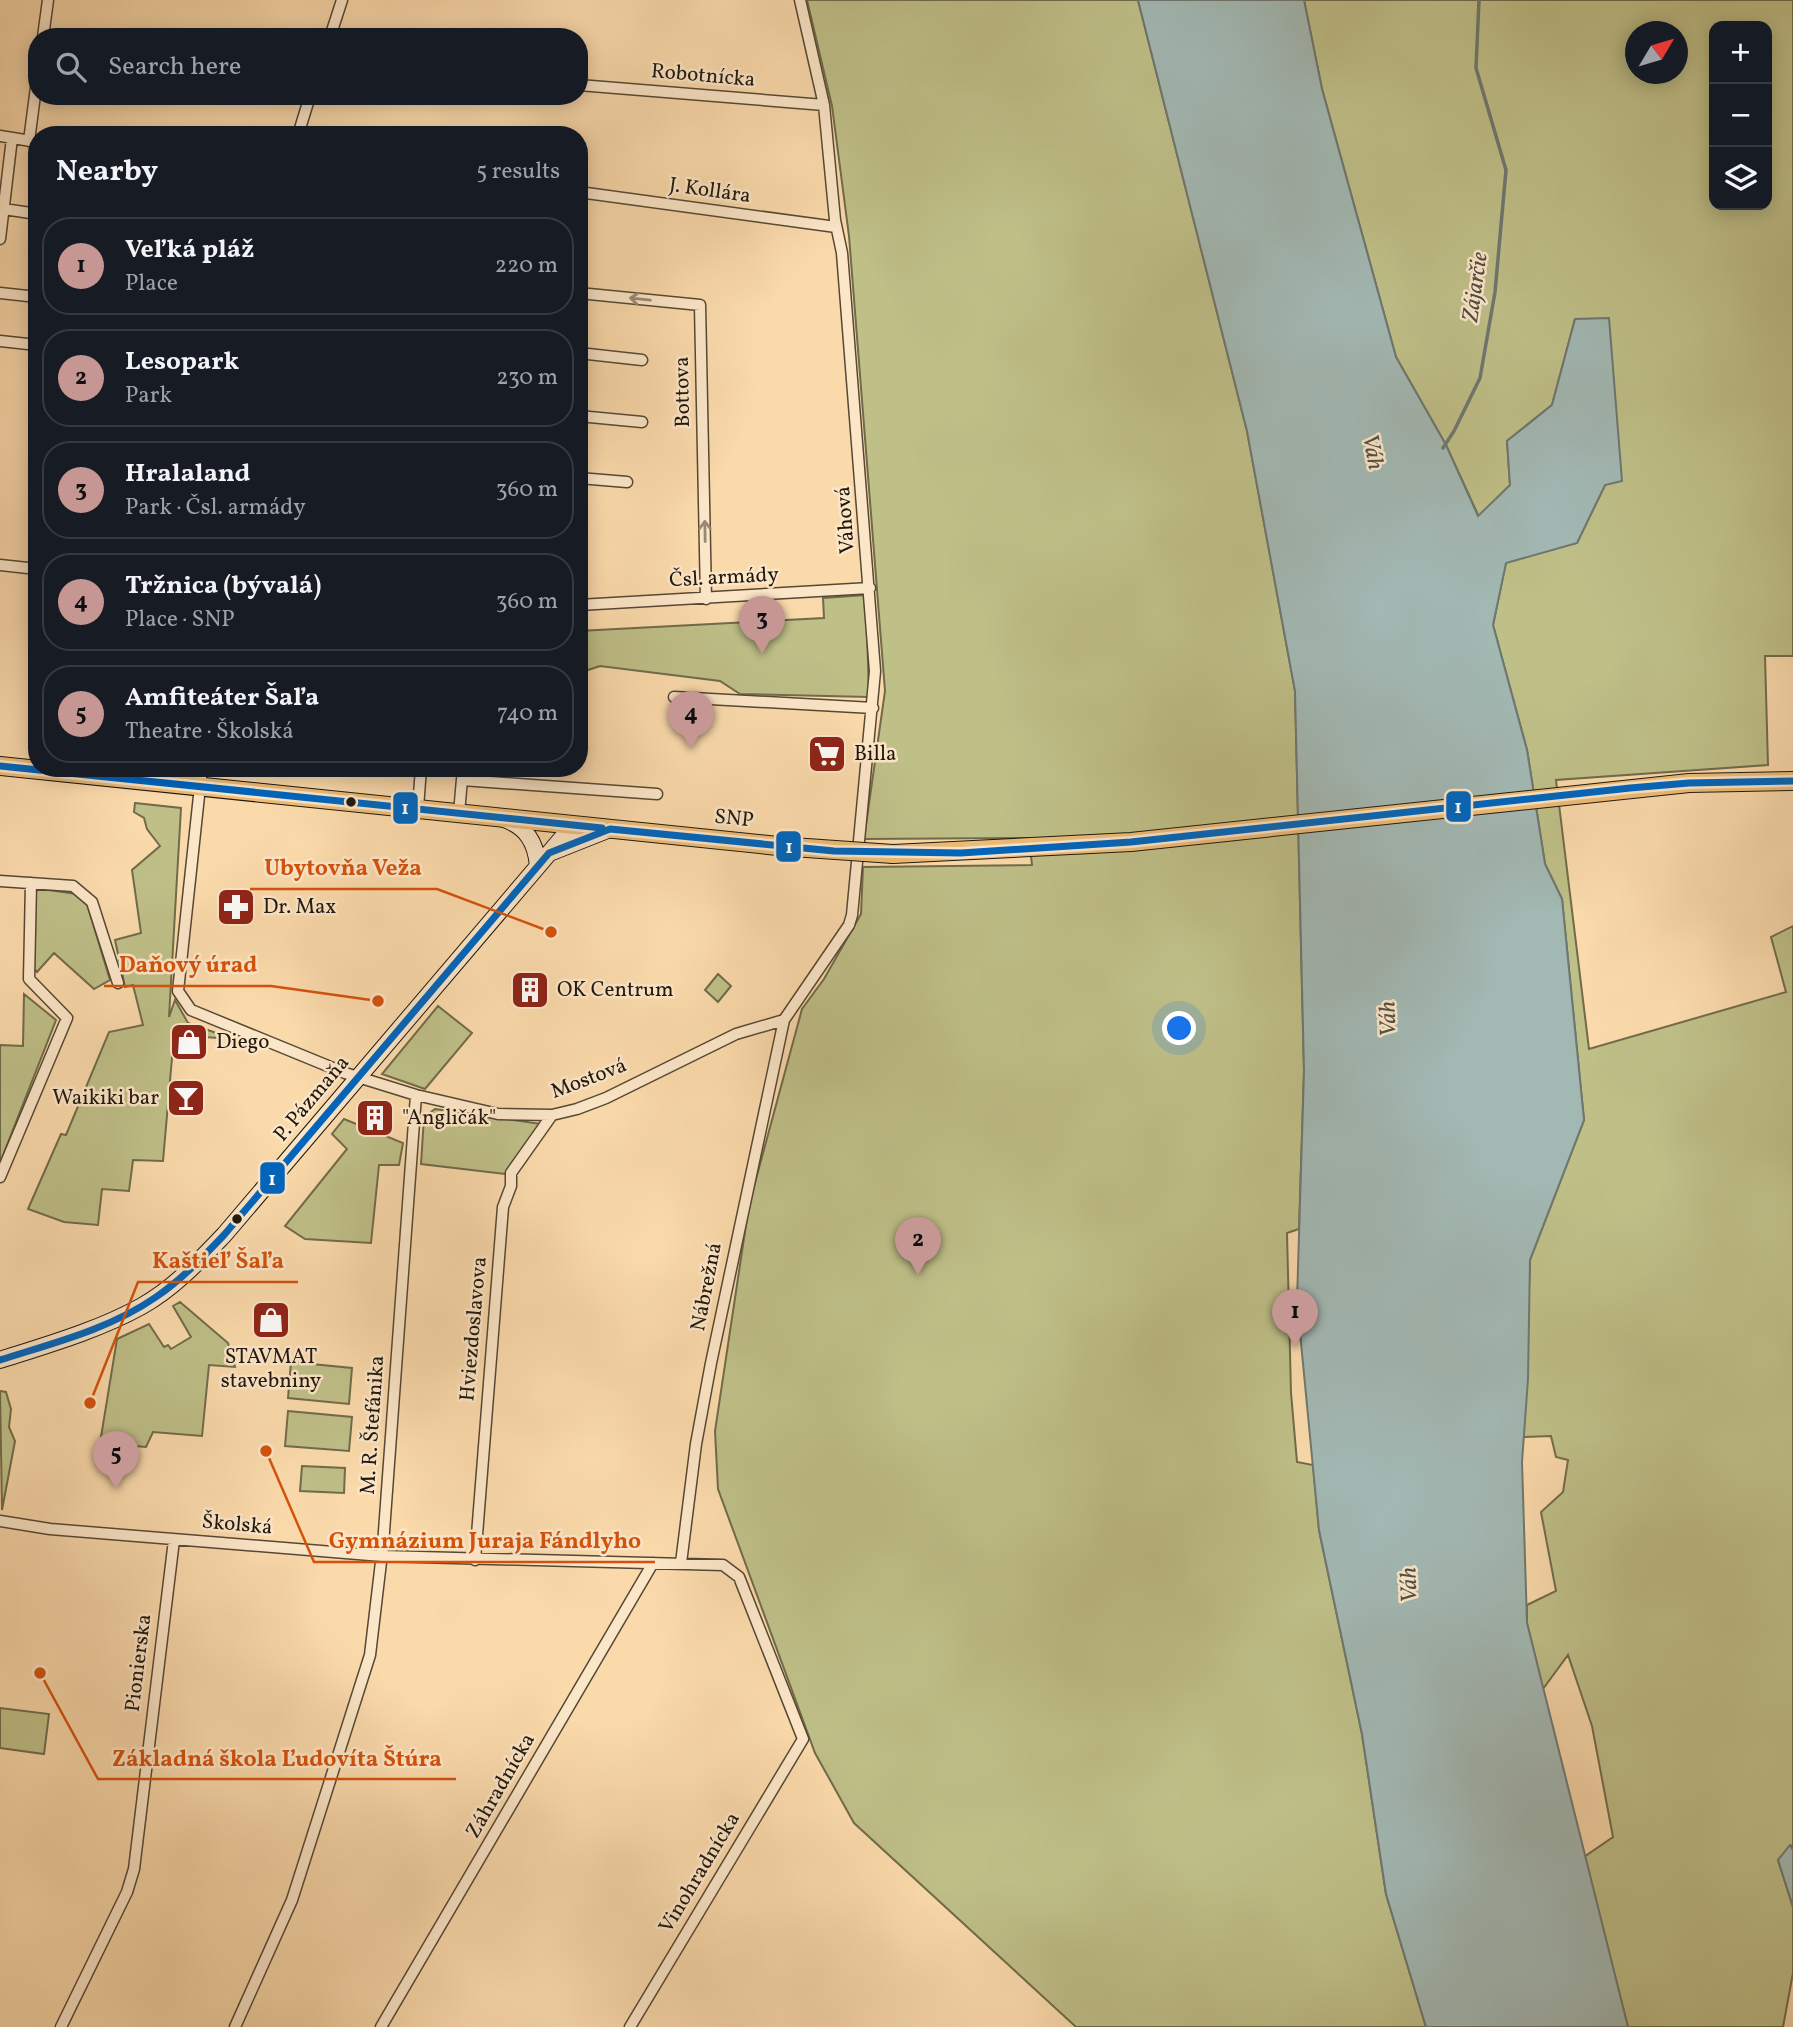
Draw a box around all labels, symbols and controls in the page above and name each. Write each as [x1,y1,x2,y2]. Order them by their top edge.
north arrow [1625,21,1688,84]
map controls [1709,21,1772,210]
button: + [1709,21,1772,84]
search box [28,28,588,105]
icon: search [52,48,90,86]
text: Search here [108,49,241,85]
street label: Robotnícka [650,57,756,95]
button: − [1709,84,1772,147]
button: layers [1709,147,1772,210]
text: Nearby [56,151,158,193]
text: 5 results [476,156,560,188]
street label: J. Kollára [667,171,753,211]
text: Veľká pláž [125,232,254,268]
text: 1 [76,250,86,282]
text: 220 m [495,250,558,282]
water label: Zájarčie [1455,250,1497,325]
text: Place [125,268,178,300]
one-way arrow [629,292,652,305]
text: Lesopark [125,344,239,380]
street label: Bottova [668,356,698,428]
text: 2 [75,362,87,394]
text: 230 m [496,362,558,394]
text: Park [125,380,172,412]
water label: Váh [1353,431,1391,473]
text: Hralaland [125,456,250,492]
text: 3 [75,474,87,506]
text: 360 m [496,474,558,506]
street label: Váhová [829,485,863,555]
text: Park · Čsl. armády [125,492,306,524]
one-way arrow [698,520,712,543]
street label: Čsl. armády [668,561,780,595]
text: Tržnica (bývalá) [125,568,321,604]
text: 4 [74,586,88,618]
text: 360 m [496,586,558,618]
pin: 3 [739,596,785,654]
text: Place · SNP [125,604,235,636]
text: Amfiteáter Šaľa [125,680,319,716]
pin: 4 [668,691,714,749]
text: 5 [75,698,87,730]
text: 740 m [497,698,558,730]
text: Theatre · Školská [125,716,294,748]
supermarket icon: Billa [806,733,848,775]
place label: Billa [854,740,896,769]
line badge: 1 [1445,790,1472,823]
line badge: 1 [392,791,419,825]
unlabelled marker [344,795,358,809]
text: 1 [1454,795,1462,821]
text: 1 [401,796,409,822]
street label: SNP [713,803,755,835]
line badge: 1 [775,830,802,863]
text: 1 [785,835,793,861]
callout: Ubytovňa Veža [250,845,437,889]
text: Ubytovňa Veža [264,853,422,885]
pharmacy icon: Dr. Max [215,886,257,928]
place label: Dr. Max [263,893,336,922]
callout: Daňový úrad [104,942,271,986]
text: Daňový úrad [119,950,257,982]
building icon: OK Centrum [509,969,551,1011]
place label: OK Centrum [557,976,674,1005]
water label: Váh [1372,1001,1406,1037]
your location [1162,1011,1196,1045]
shop icon: Diego [168,1021,210,1063]
place label: Diego [216,1028,270,1057]
street label: P. Pázmaňa [267,1050,357,1148]
street label: Mostová [547,1051,631,1107]
bar icon: Waikiki bar [165,1077,207,1119]
place label: Waikiki bar [52,1084,159,1113]
building icon: "Angličák" [354,1097,396,1139]
place label: "Angličák" [402,1104,496,1133]
line badge: 1 [259,1161,286,1195]
text: 1 [268,1167,276,1193]
unlabelled marker [230,1212,244,1226]
pin: 2 [895,1217,941,1275]
callout: Kaštieľ Šaľa [138,1238,298,1282]
street label: Nábrežná [684,1240,730,1334]
text: Kaštieľ Šaľa [152,1246,284,1278]
street label: Hviezdoslavova [453,1255,495,1403]
pin: 1 [1272,1289,1318,1347]
shop icon: STAVMAT stavebniny [250,1299,292,1341]
place label: STAVMAT stavebniny [221,1343,322,1396]
street label: M. R. Štefánika [354,1354,392,1496]
pin: 5 [93,1431,139,1489]
street label: Školská [200,1507,274,1543]
callout: Gymnázium Juraja Fándlyho [314,1518,655,1562]
text: Gymnázium Juraja Fándlyho [329,1526,641,1558]
water label: Váh [1393,1567,1427,1603]
street label: Pionierska [119,1612,159,1714]
street label: Záhradnícka [459,1728,543,1844]
callout: Základná škola Ľudovíta Štúra [98,1735,456,1779]
text: Základná škola Ľudovíta Štúra [112,1744,442,1776]
street label: Vinohradnícka [652,1807,748,1939]

